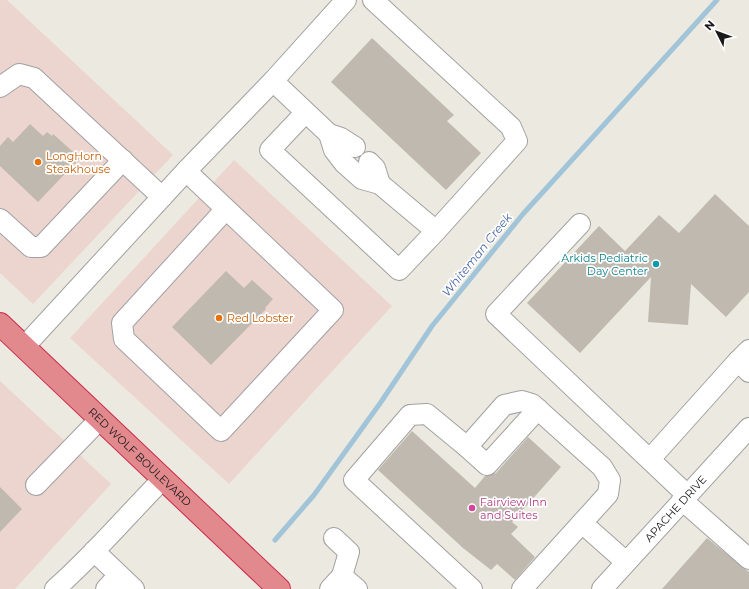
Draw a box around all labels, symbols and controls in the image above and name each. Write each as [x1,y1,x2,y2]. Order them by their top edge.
north arrow [697,12,737,52]
text: N [701,17,718,33]
place label: LongHorn Steakhouse [46,149,111,176]
marker: LongHorn Steakhouse [33,157,43,167]
water label: Whiteman Creek [438,209,515,299]
place label: Arkids Pediatric Day Center [561,251,648,278]
marker: Arkids Pediatric Day Center [651,259,661,269]
place label: Red Lobster [227,311,293,325]
marker: Red Lobster [214,313,224,323]
street label: RED WOLF BOULEVARD [85,405,194,509]
street label: APACHE DRIVE [642,472,709,545]
place label: Fairview Inn and Suites [480,495,547,522]
marker: Fairview Inn and Suites [467,503,477,513]

